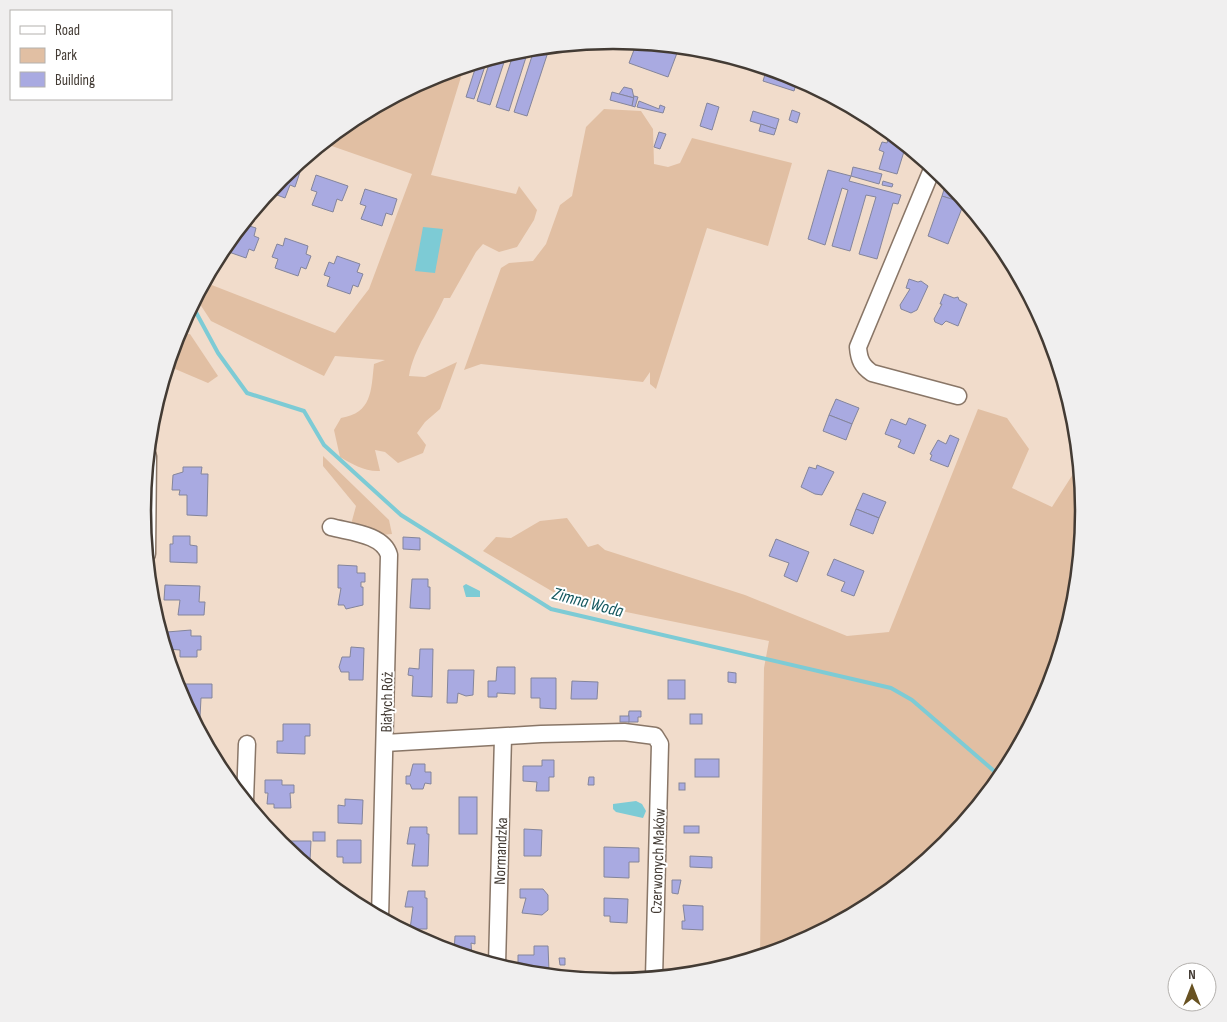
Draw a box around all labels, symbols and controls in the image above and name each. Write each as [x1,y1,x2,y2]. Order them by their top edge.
legend [10,10,172,100]
text: Road [55,21,80,40]
text: Park [55,46,77,65]
text: Building [55,71,95,90]
water label: Zimna Woda [549,583,626,622]
street label: Białych Róż [377,671,398,733]
street label: Czerwonych Maków [647,808,670,914]
street label: Normandzka [491,817,512,885]
north arrow [1167,962,1217,1012]
text: N [1188,966,1196,983]

